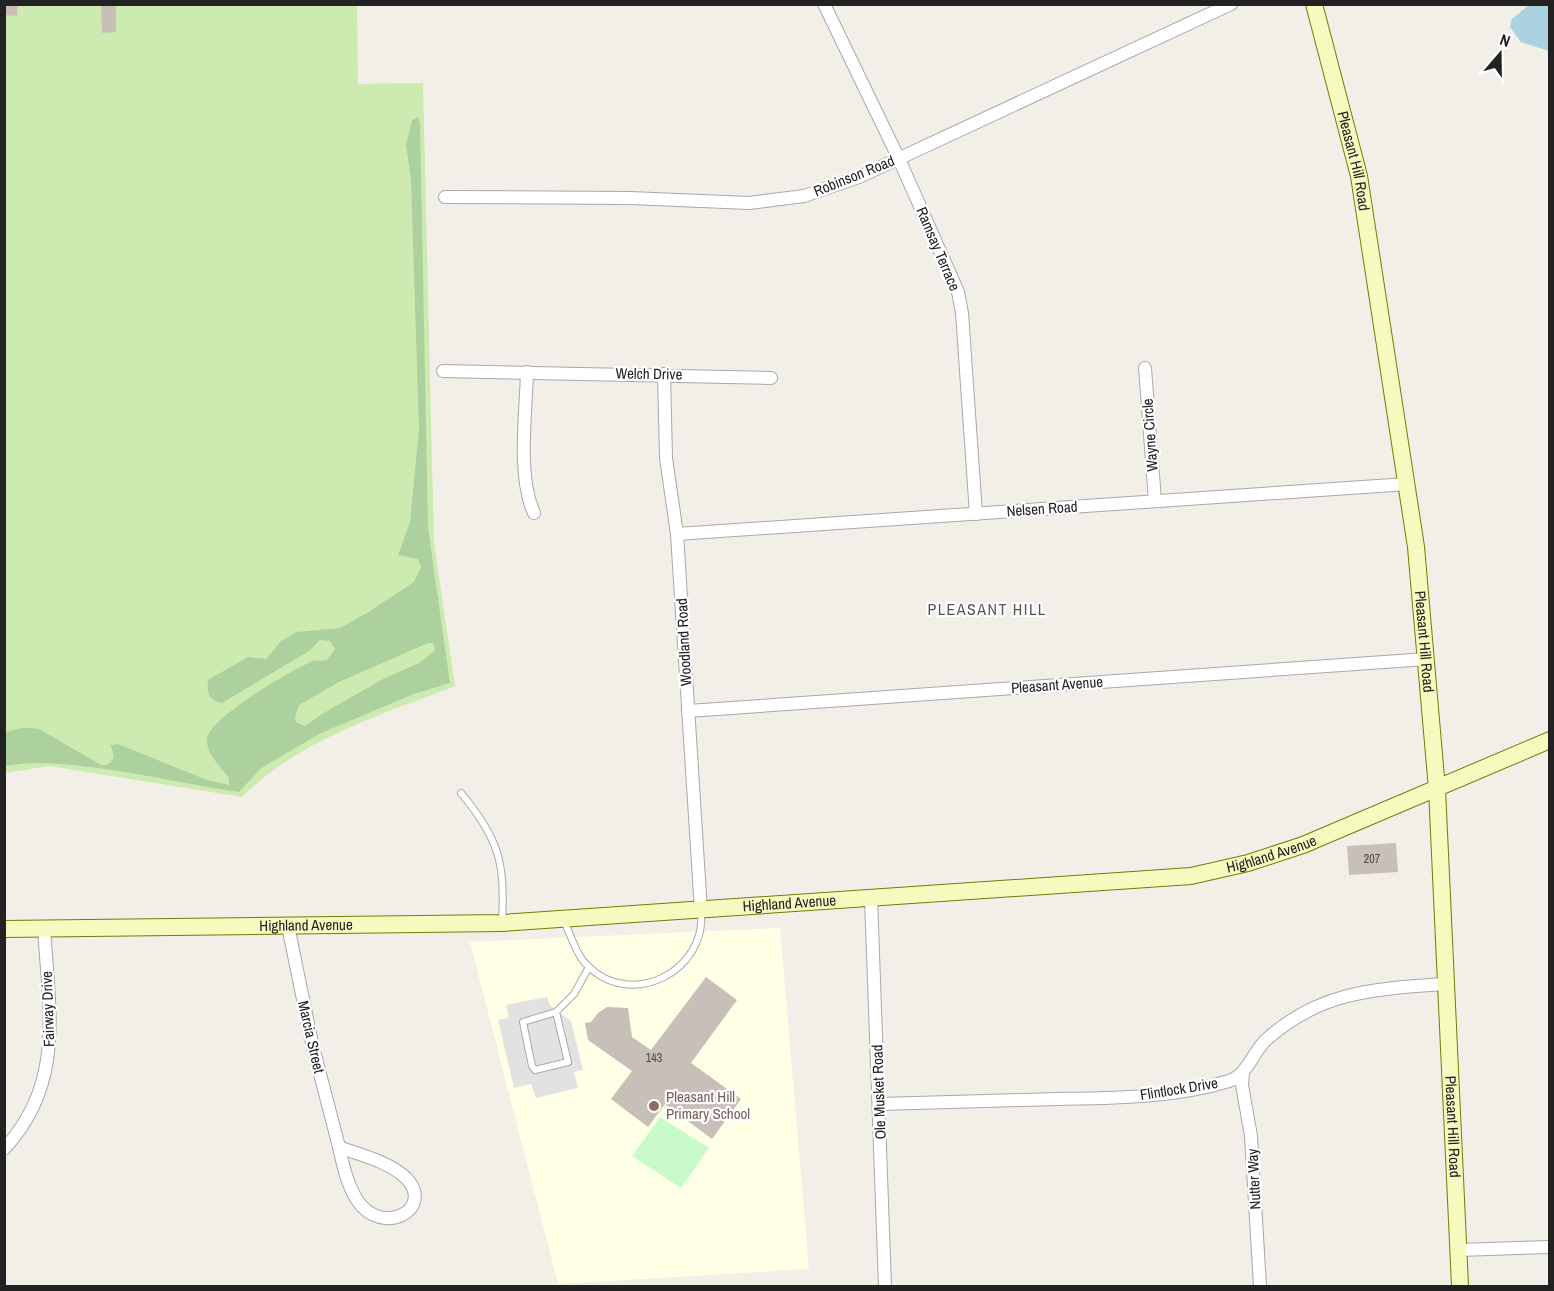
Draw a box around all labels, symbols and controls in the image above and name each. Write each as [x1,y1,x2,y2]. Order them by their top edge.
north arrow [1470,24,1530,84]
text: N [1497,28,1513,52]
street label: Pleasant Hill Road [1332,109,1375,212]
street label: Robinson Road [810,150,897,201]
street label: Ramsay Terrace [911,204,966,294]
street label: Welch Drive [615,362,683,385]
street label: Wayne Circle [1136,398,1163,472]
street label: Nelsen Road [1006,496,1078,521]
street label: Pleasant Hill Road [1410,590,1440,693]
street label: Woodland Road [671,598,696,687]
district label: PLEASANT HILL [927,598,1047,620]
street label: Pleasant Avenue [1010,671,1104,698]
street label: Highland Avenue [1224,829,1320,878]
house number: 207 [1364,851,1381,867]
street label: Highland Avenue [742,889,837,917]
street label: Highland Avenue [259,914,353,936]
street label: Fairway Drive [36,971,59,1047]
street label: Marcia Street [293,999,330,1076]
street label: Ole Musket Road [866,1044,891,1140]
house number: 143 [646,1050,662,1066]
street label: Flintlock Drive [1138,1072,1220,1105]
street label: Pleasant Hill Road [1440,1075,1466,1178]
place label: Pleasant Hill Primary School [666,1086,750,1124]
marker: Pleasant Hill Primary School [647,1099,661,1113]
street label: Nutter Way [1241,1147,1266,1210]

